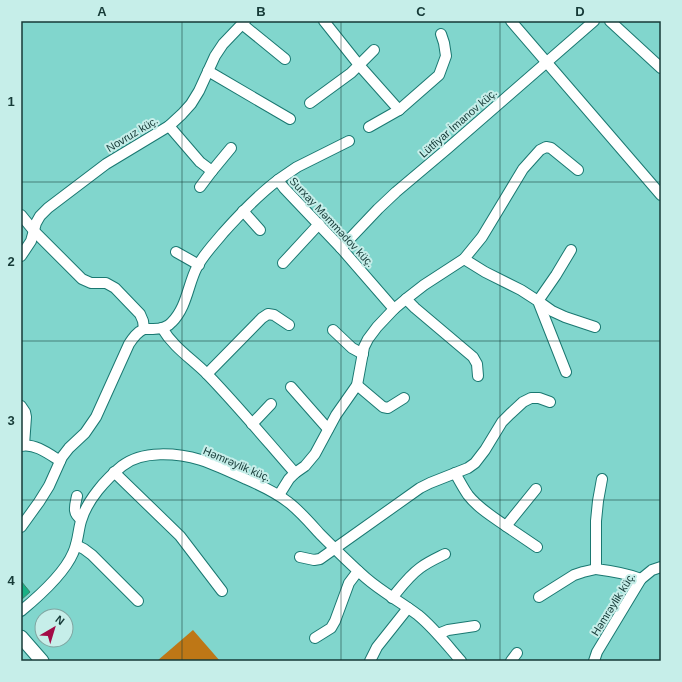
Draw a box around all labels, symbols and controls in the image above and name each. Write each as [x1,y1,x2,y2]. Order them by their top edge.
text: A [97,4,107,19]
text: B [256,4,266,19]
text: C [416,4,426,19]
text: D [575,4,585,19]
street label: Lütfiyar İmanov küç. [417,86,499,160]
text: 1 [7,94,15,109]
street label: Novruz küç. [104,114,160,154]
street label: Surxay Məmmədov küç. [287,175,377,269]
text: 2 [7,254,15,269]
text: 3 [7,413,15,428]
street label: Həmrəylik küç. [201,444,273,484]
street label: Həmrəylik küç. [589,570,637,638]
text: 4 [7,573,15,588]
north arrow [34,608,74,648]
text: N [53,613,67,627]

